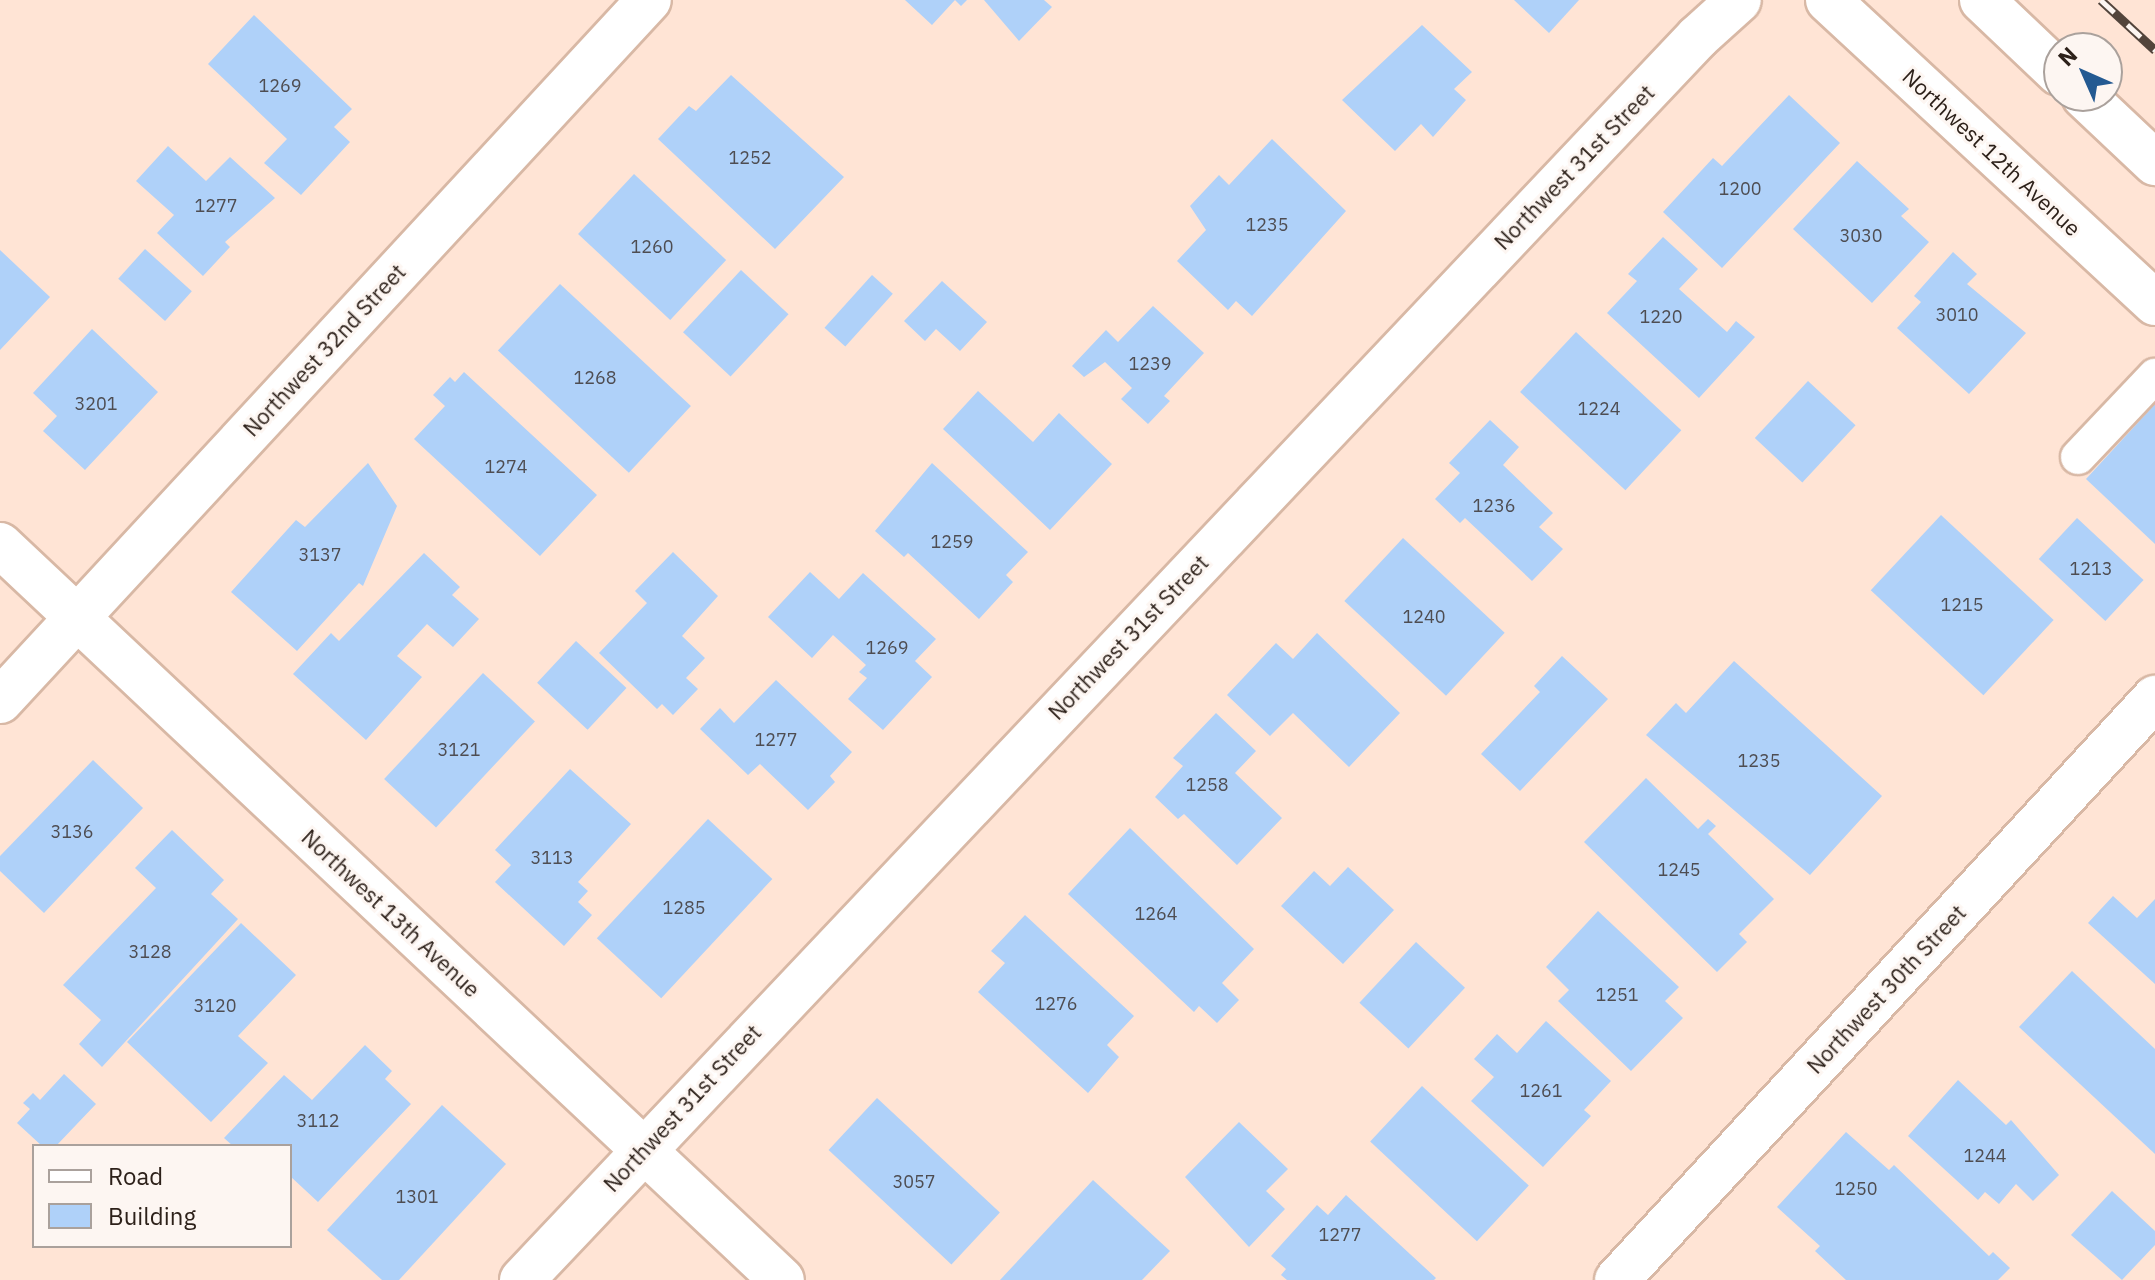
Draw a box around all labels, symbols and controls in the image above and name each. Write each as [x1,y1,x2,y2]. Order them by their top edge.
north arrow [2043,32,2123,112]
text: N [2051,40,2083,72]
street label: Northwest 12th Avenue [1898,63,2086,241]
house number: 1269 [258,75,302,97]
street label: Northwest 31st Street [1489,79,1659,255]
house number: 1252 [728,147,772,169]
house number: 1200 [1718,178,1762,200]
house number: 1277 [194,195,238,217]
house number: 1235 [1245,214,1289,236]
house number: 3030 [1839,225,1883,247]
house number: 1260 [630,236,674,258]
street label: Northwest 32nd Street [237,258,411,442]
house number: 3010 [1935,304,1979,326]
house number: 1220 [1639,306,1683,328]
house number: 1239 [1128,353,1172,375]
house number: 1268 [573,367,617,389]
house number: 3201 [74,393,118,415]
house number: 1224 [1577,398,1621,420]
house number: 1274 [484,456,528,478]
house number: 1236 [1472,495,1516,517]
house number: 1259 [930,531,974,553]
house number: 3137 [298,544,342,566]
street label: Northwest 31st Street [1043,549,1213,725]
house number: 1213 [2069,558,2113,580]
house number: 1215 [1940,594,1984,616]
house number: 1240 [1402,606,1446,628]
house number: 1269 [865,637,909,659]
house number: 1277 [754,729,798,751]
house number: 3121 [437,739,481,761]
house number: 1235 [1737,750,1781,772]
house number: 1258 [1185,774,1229,796]
house number: 3136 [50,821,94,843]
street label: Northwest 13th Avenue [297,824,485,1002]
house number: 3113 [530,847,574,869]
house number: 1245 [1657,859,1701,881]
house number: 1285 [662,897,706,919]
street label: Northwest 30th Street [1801,899,1971,1079]
house number: 1264 [1134,903,1178,925]
house number: 3128 [128,941,172,963]
house number: 1251 [1595,984,1639,1006]
house number: 1276 [1034,993,1078,1015]
house number: 3120 [193,995,237,1017]
street label: Northwest 31st Street [598,1019,766,1197]
house number: 1261 [1519,1080,1563,1102]
house number: 3112 [296,1110,340,1132]
legend [32,1144,292,1248]
house number: 1244 [1963,1145,2007,1167]
text: Road [108,1160,163,1192]
house number: 3057 [892,1171,936,1193]
house number: 1250 [1834,1178,1878,1200]
house number: 1301 [395,1186,439,1208]
text: Building [108,1200,196,1232]
house number: 1277 [1318,1224,1362,1246]

